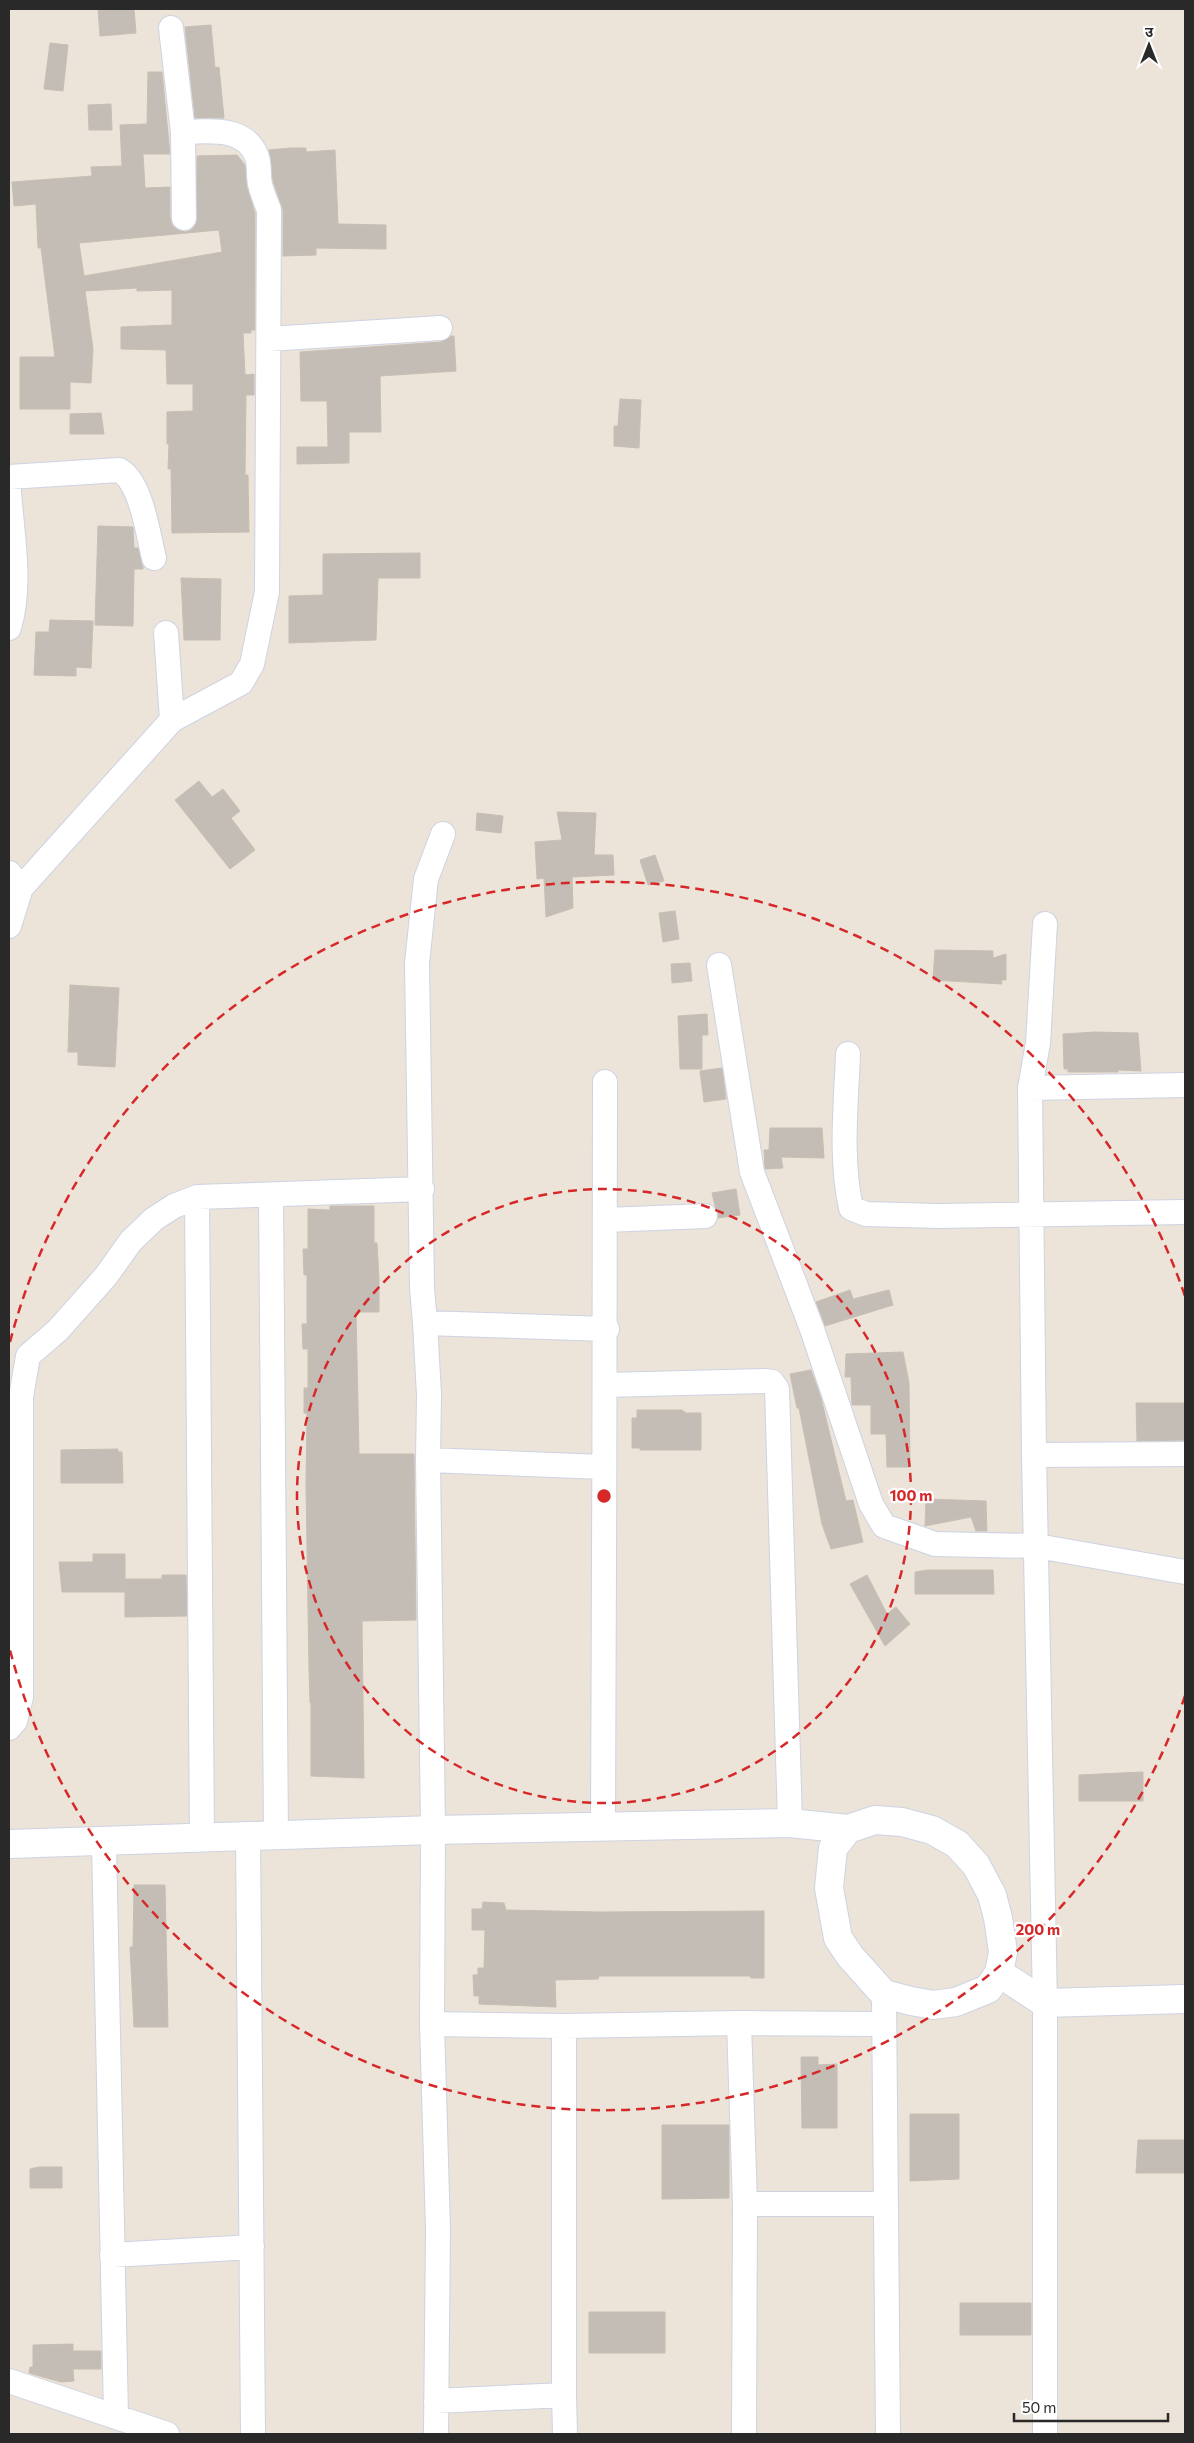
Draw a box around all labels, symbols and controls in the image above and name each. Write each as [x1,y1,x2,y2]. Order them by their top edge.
north arrow [1124,20,1174,70]
text: उ [1145,23,1154,40]
text: 100 m [890,1486,932,1504]
centre of rings [595,1487,613,1505]
text: 200 m [1016,1920,1060,1938]
scale bar [1014,2390,1168,2422]
text: 50 m [1022,2398,1056,2416]

